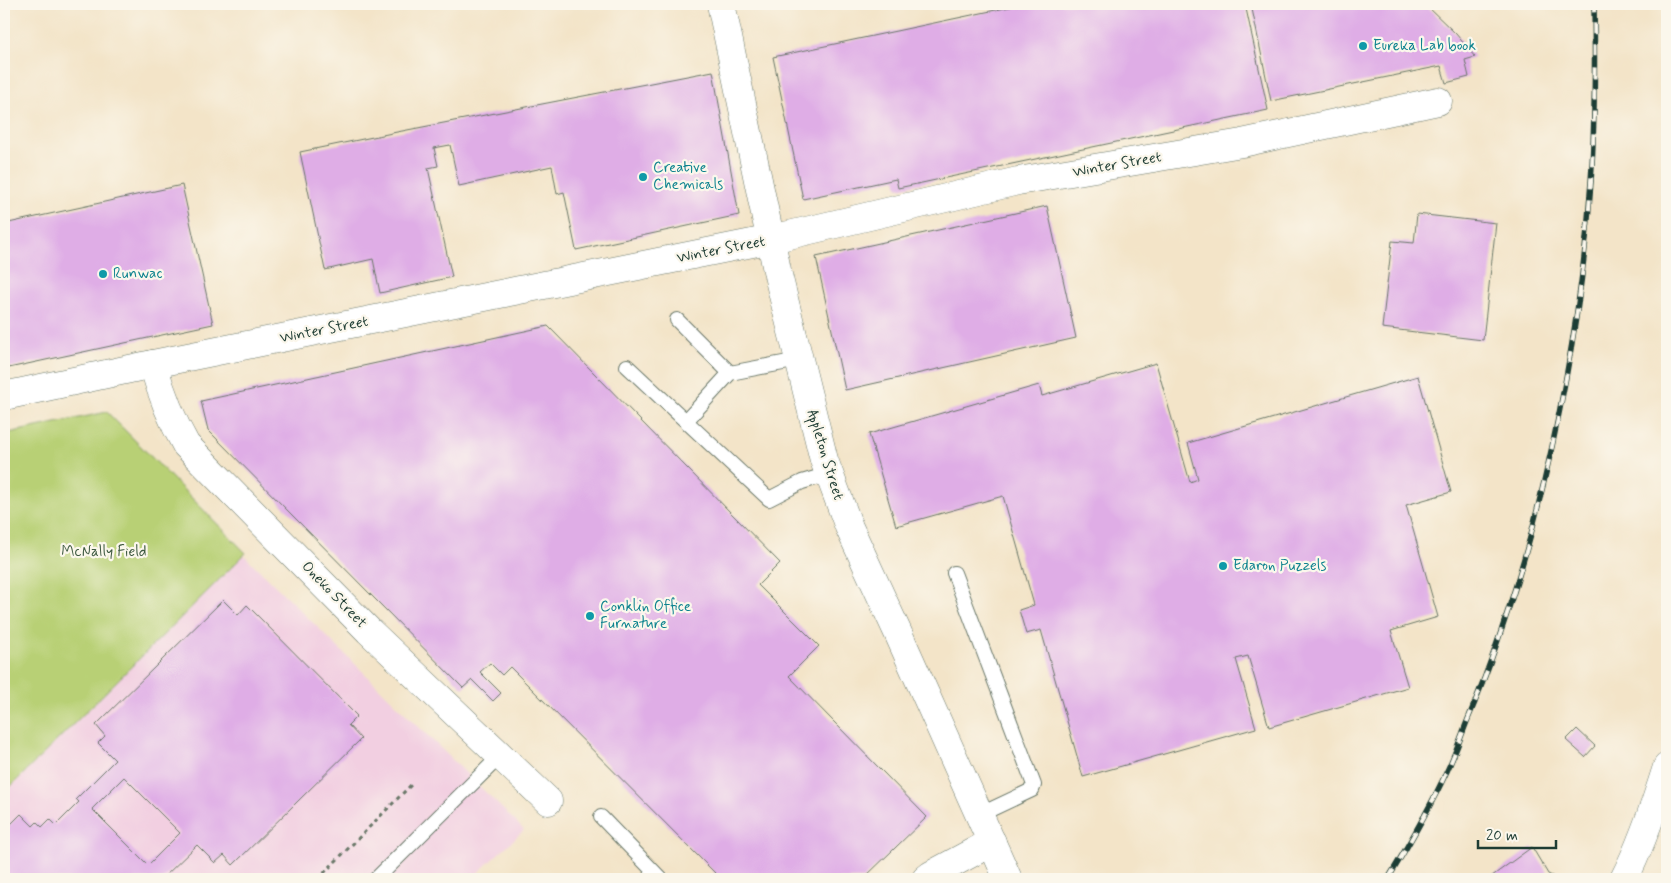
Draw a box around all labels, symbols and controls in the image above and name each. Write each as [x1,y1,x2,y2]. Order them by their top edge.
place label: Eureka Lab book [1373,36,1476,56]
marker: Eureka Lab book [1357,40,1369,52]
street label: Winter Street [1071,147,1163,183]
place label: Creative Chemicals [653,158,723,195]
marker: Creative Chemicals [637,171,649,183]
street label: Winter Street [675,232,767,268]
place label: Runwac [113,264,163,284]
marker: Runwac [97,268,109,280]
street label: Winter Street [278,312,370,348]
street label: Appleton Street [801,407,848,503]
park label: McNally Field [61,542,147,562]
place label: Edaron Puzzels [1233,556,1326,576]
street label: Oneko Street [297,557,371,633]
marker: Edaron Puzzels [1217,560,1229,572]
place label: Conklin Office Furnature [600,597,691,634]
marker: Conklin Office Furnature [584,610,596,622]
scale bar [1478,818,1556,850]
text: 20 m [1486,826,1518,846]

